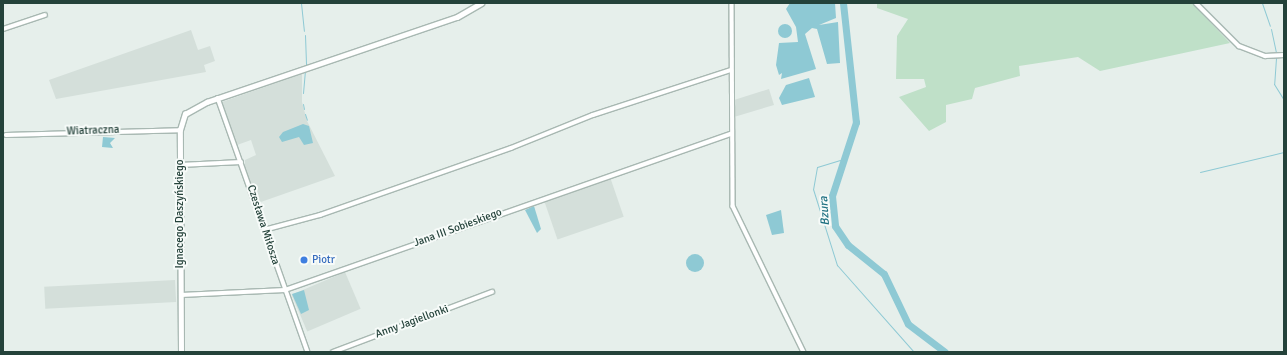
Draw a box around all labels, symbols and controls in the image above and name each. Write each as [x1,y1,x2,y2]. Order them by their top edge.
street label: Wiatraczna [66,123,120,139]
street label: Ignacego Daszyńskiego [173,160,187,268]
street label: Czesława Miłosza [244,183,282,267]
water label: Bzura [817,196,833,226]
street label: Jana III Sobieskiego [412,206,504,250]
place label: Piotr [312,253,335,267]
marker: Piotr [299,255,309,265]
street label: Anny Jagiellonki [374,303,450,341]

